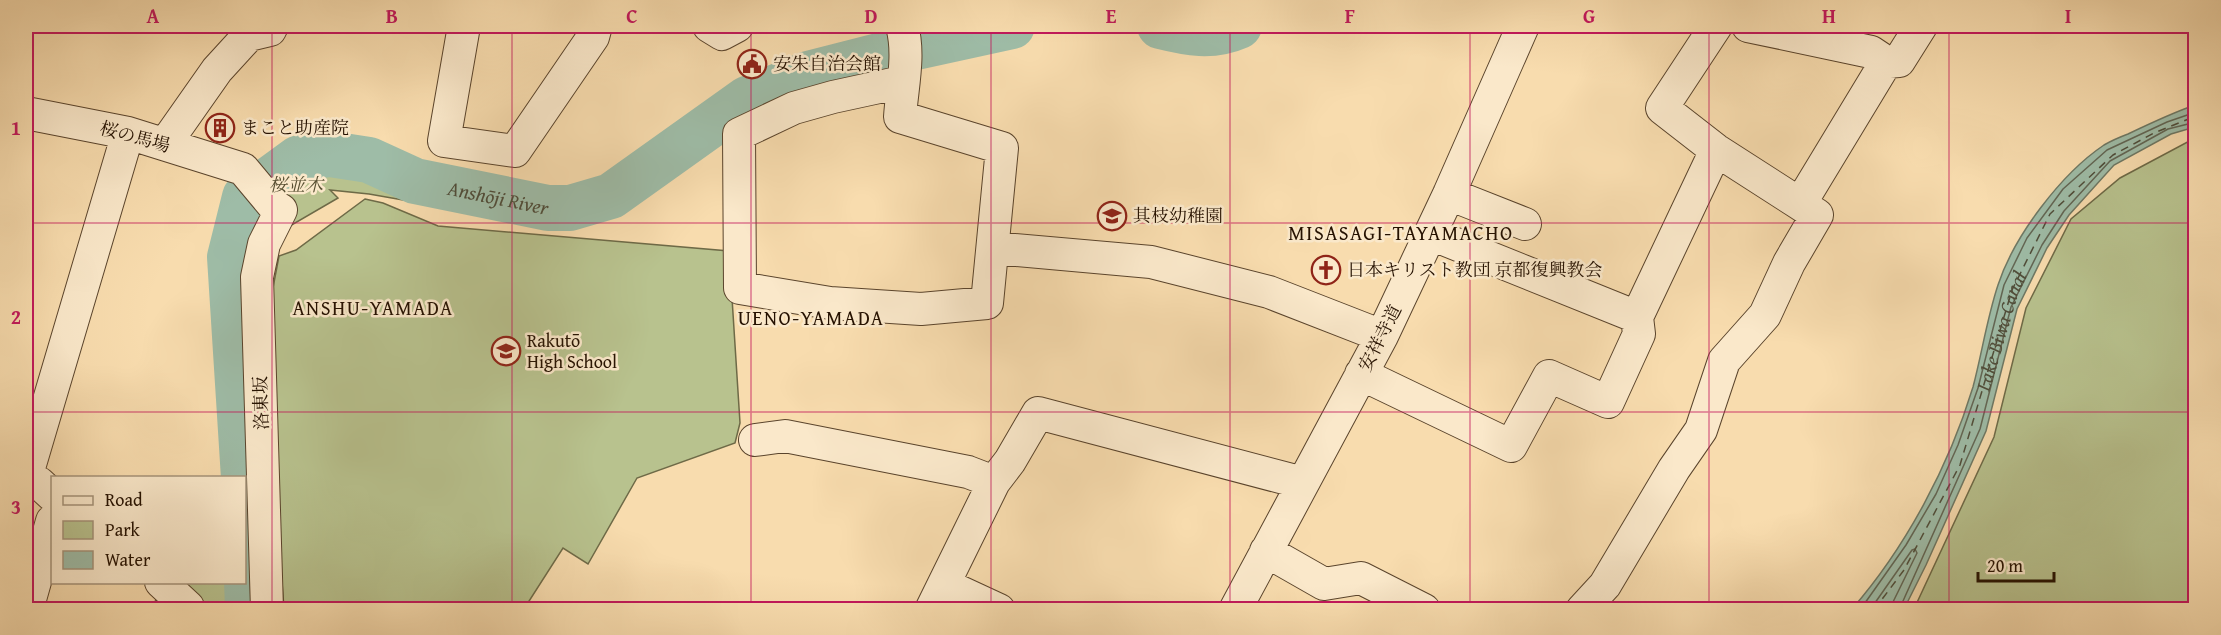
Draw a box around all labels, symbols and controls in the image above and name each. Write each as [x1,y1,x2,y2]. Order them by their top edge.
text: A [147,1,160,30]
text: B [386,1,398,30]
text: C [626,1,638,30]
text: D [864,1,878,30]
text: E [1106,1,1117,30]
text: F [1345,1,1355,30]
text: G [1583,1,1595,30]
text: H [1822,1,1836,30]
text: I [2065,1,2071,30]
public building icon: 安朱自治会館 [736,48,768,80]
place label: 安朱自治会館 [773,50,881,77]
building icon: まこと助産院 [204,112,236,144]
text: 1 [11,113,21,142]
street label: 桜の馬場 [97,114,173,159]
place label: まこと助産院 [241,114,349,141]
park label: 桜並木 [269,171,325,198]
water label: Anshōji River [444,173,552,222]
school or university icon: 其枝幼稚園 [1096,200,1128,232]
place label: 其枝幼稚園 [1133,202,1223,229]
district label: MISASAGI-TAYAMACHO [1288,218,1514,247]
church icon: 日本キリスト教団 京都復興教会 [1310,254,1342,286]
place label: 日本キリスト教団 京都復興教会 [1347,256,1603,283]
water label: Lake Biwa Canal [1968,266,2033,395]
district label: ANSHU-YAMADA [292,293,454,322]
street label: 安祥寺道 [1351,300,1408,376]
text: 2 [11,302,21,331]
district label: UENO-YAMADA [738,303,884,332]
place label: Rakutō High School [527,327,617,375]
school or university icon: Rakutō High School [490,335,522,367]
street label: 洛東坂 [246,376,275,430]
legend [51,476,246,584]
text: Road [105,486,143,513]
text: 3 [11,492,21,521]
text: Park [105,516,141,543]
scale bar [1978,545,2054,583]
text: Water [105,546,151,573]
text: 20 m [1987,552,2023,579]

